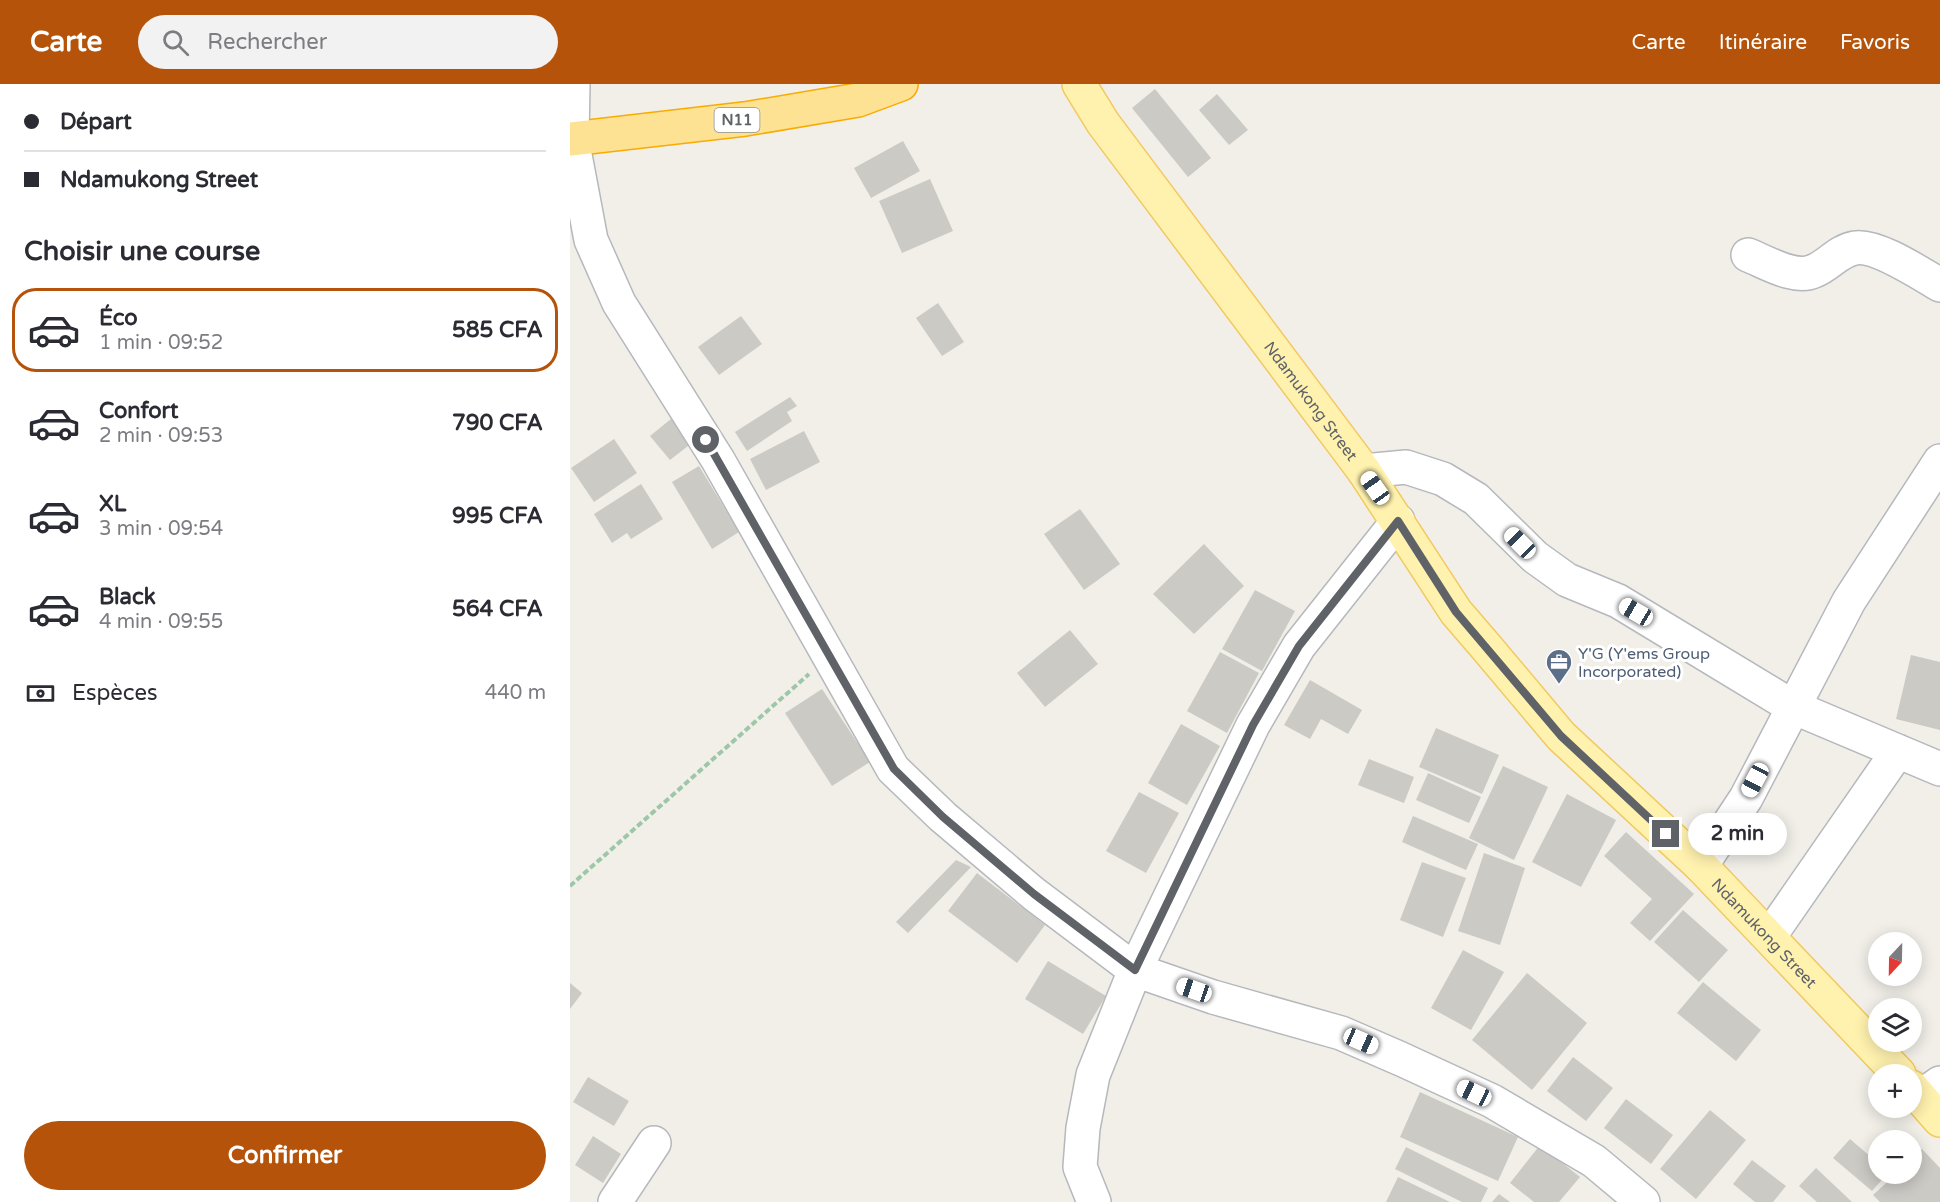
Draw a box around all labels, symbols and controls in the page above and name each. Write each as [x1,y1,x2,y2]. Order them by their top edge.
search box [138,15,558,69]
text: Carte [30,25,102,59]
icon: search [159,26,192,59]
text: Rechercher [207,29,327,55]
text: Carte [1632,30,1686,55]
text: Itinéraire [1719,30,1807,55]
text: Favoris [1840,30,1910,55]
road number: N11 [714,108,760,132]
text: Départ [60,109,132,135]
text: Ndamukong Street [60,167,258,193]
text: Choisir une course [24,235,260,268]
icon: car [27,303,81,357]
text: Éco [99,305,138,331]
text: 585 CFA [452,317,543,343]
text: 1 min · 09:52 [99,331,223,355]
street label: Ndamukong Street [1259,338,1362,465]
icon: car [27,396,81,450]
text: Confort [99,398,178,424]
text: 790 CFA [452,410,543,436]
text: 2 min · 09:53 [99,424,223,448]
route start [692,426,719,453]
car [1357,468,1393,508]
icon: car [27,489,81,543]
text: XL [99,491,126,517]
text: 995 CFA [452,503,543,529]
text: 3 min · 09:54 [99,517,223,541]
car [1501,524,1539,562]
icon: car [27,582,81,636]
text: Black [99,584,156,610]
car [1616,595,1656,629]
text: 564 CFA [452,596,543,622]
text: 4 min · 09:55 [99,610,223,634]
place label: Y'G (Y'ems Group Incorporated) [1578,644,1710,682]
office icon: Y'G (Y'ems Group Incorporated) [1544,647,1574,685]
icon: cash [24,677,57,710]
text: Espèces [72,680,157,706]
text: 440 m [485,681,546,705]
car [1739,760,1771,800]
callout: 2 min [1687,813,1786,855]
route end [1652,820,1679,847]
text: 2 min [1711,822,1764,846]
street label: Ndamukong Street [1707,874,1821,993]
north arrow [1868,932,1922,986]
map controls [1868,932,1922,1184]
car [1174,976,1214,1004]
button: layers [1868,998,1922,1052]
car [1341,1025,1381,1057]
button: + [1868,1064,1922,1118]
car [1454,1077,1494,1109]
button: Confirmer [24,1121,546,1190]
button: − [1868,1130,1922,1184]

